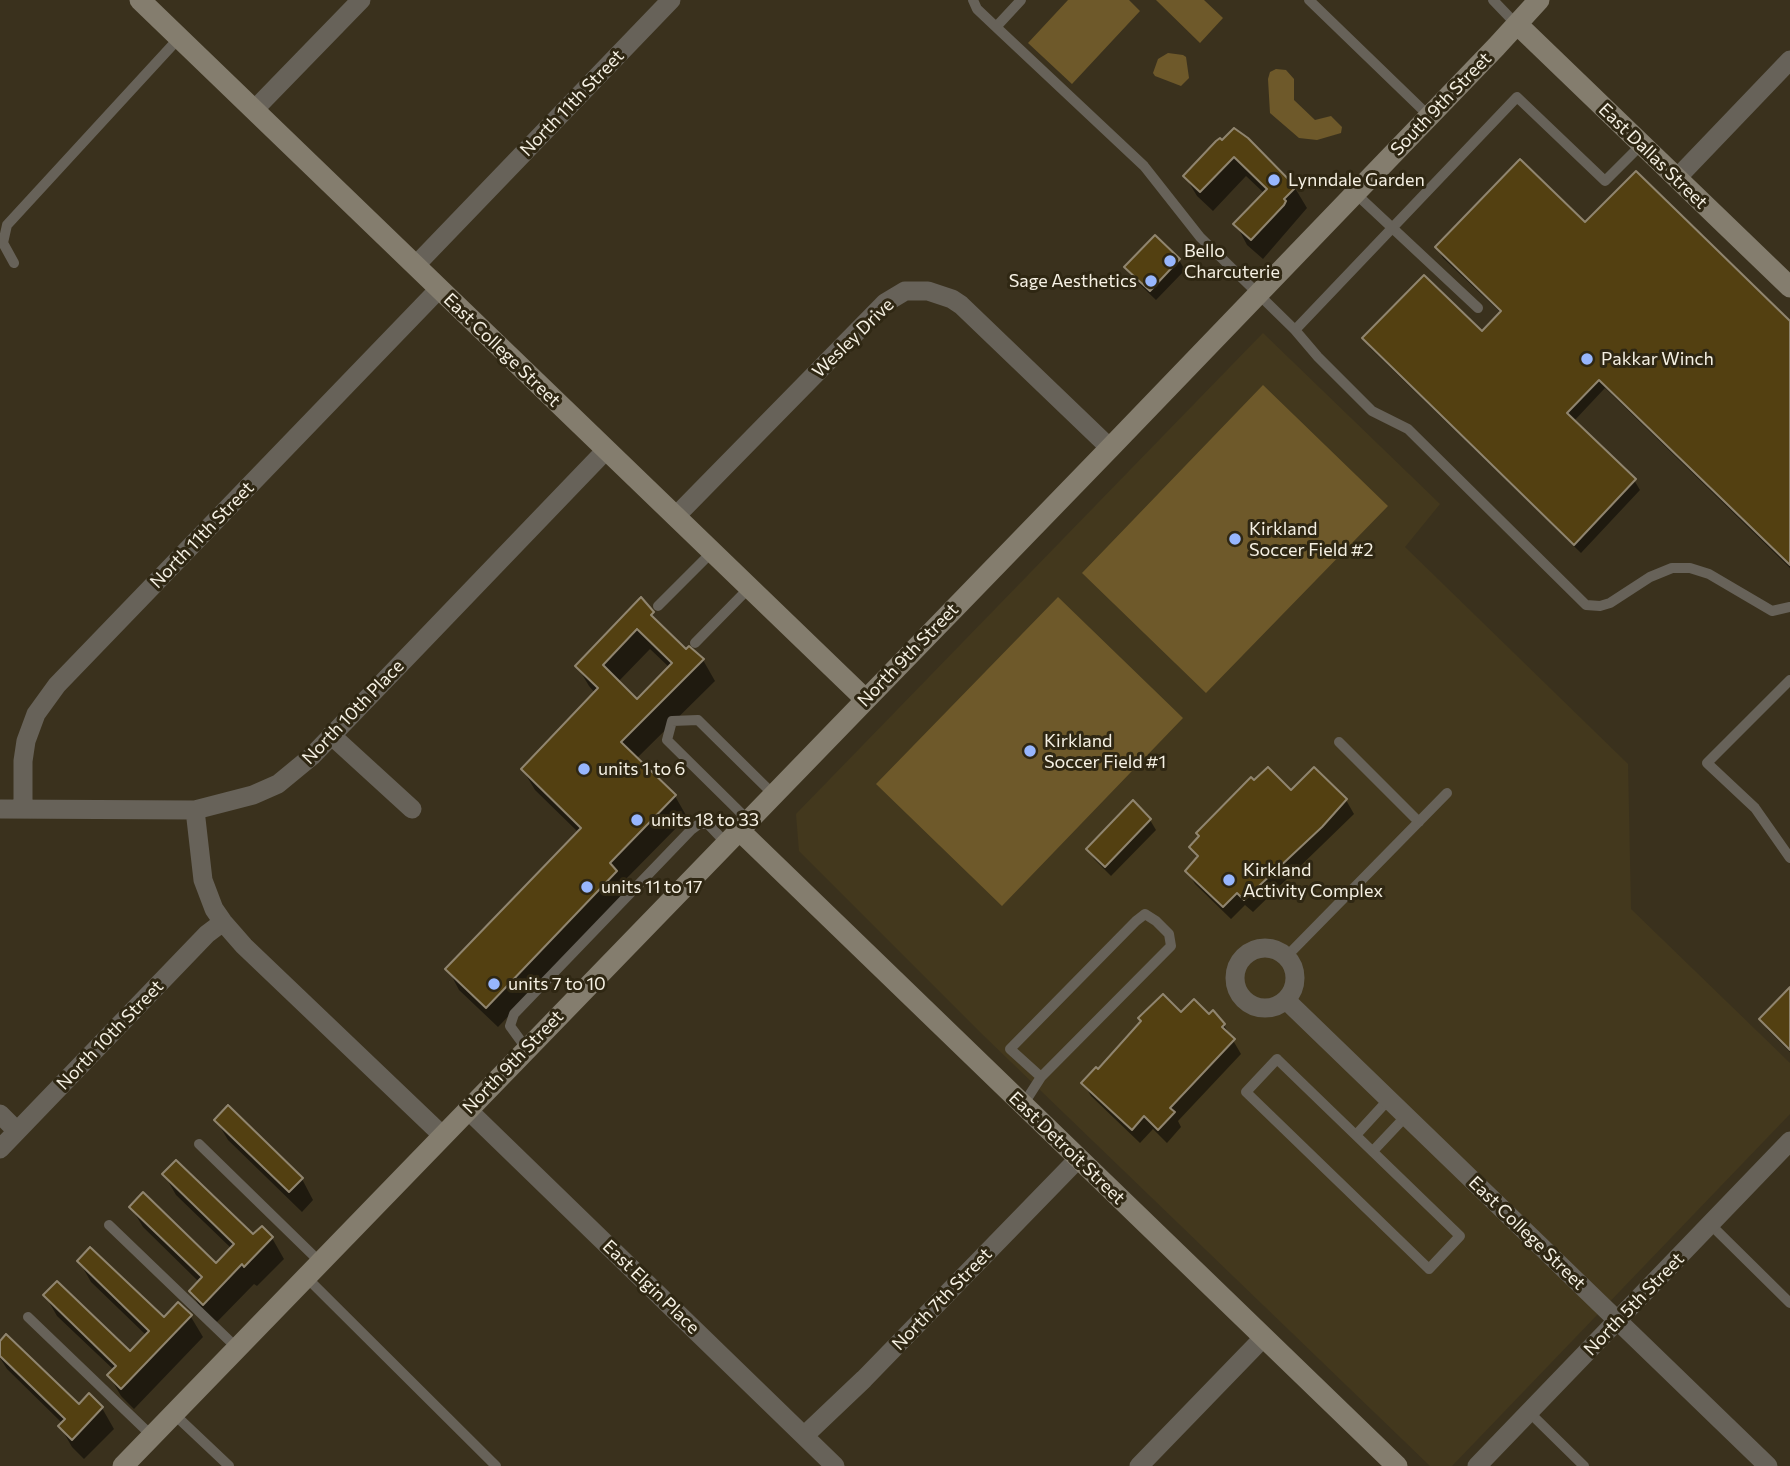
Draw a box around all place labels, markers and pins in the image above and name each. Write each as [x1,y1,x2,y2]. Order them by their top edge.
place label: Lynndale Garden [1288,169,1425,191]
marker: Lynndale Garden [1266,172,1282,188]
place label: Bello Charcuterie [1184,240,1280,282]
marker: Bello Charcuterie [1162,253,1178,269]
place label: Sage Aesthetics [1009,270,1137,292]
marker: Sage Aesthetics [1143,273,1159,289]
place label: Pakkar Winch [1601,348,1714,370]
marker: Pakkar Winch [1579,351,1595,367]
place label: Kirkland Soccer Field #2 [1249,518,1373,560]
marker: Kirkland Soccer Field #2 [1227,531,1243,547]
place label: Kirkland Soccer Field #1 [1044,730,1166,772]
marker: Kirkland Soccer Field #1 [1022,743,1038,759]
place label: units 1 to 6 [598,758,686,780]
marker: units 1 to 6 [576,761,592,777]
place label: units 18 to 33 [651,809,759,831]
marker: units 18 to 33 [629,812,645,828]
place label: Kirkland Activity Complex [1243,859,1383,902]
marker: Kirkland Activity Complex [1221,872,1237,888]
place label: units 11 to 17 [601,876,702,898]
marker: units 11 to 17 [579,879,595,895]
place label: units 7 to 10 [508,973,606,995]
marker: units 7 to 10 [486,976,502,992]

